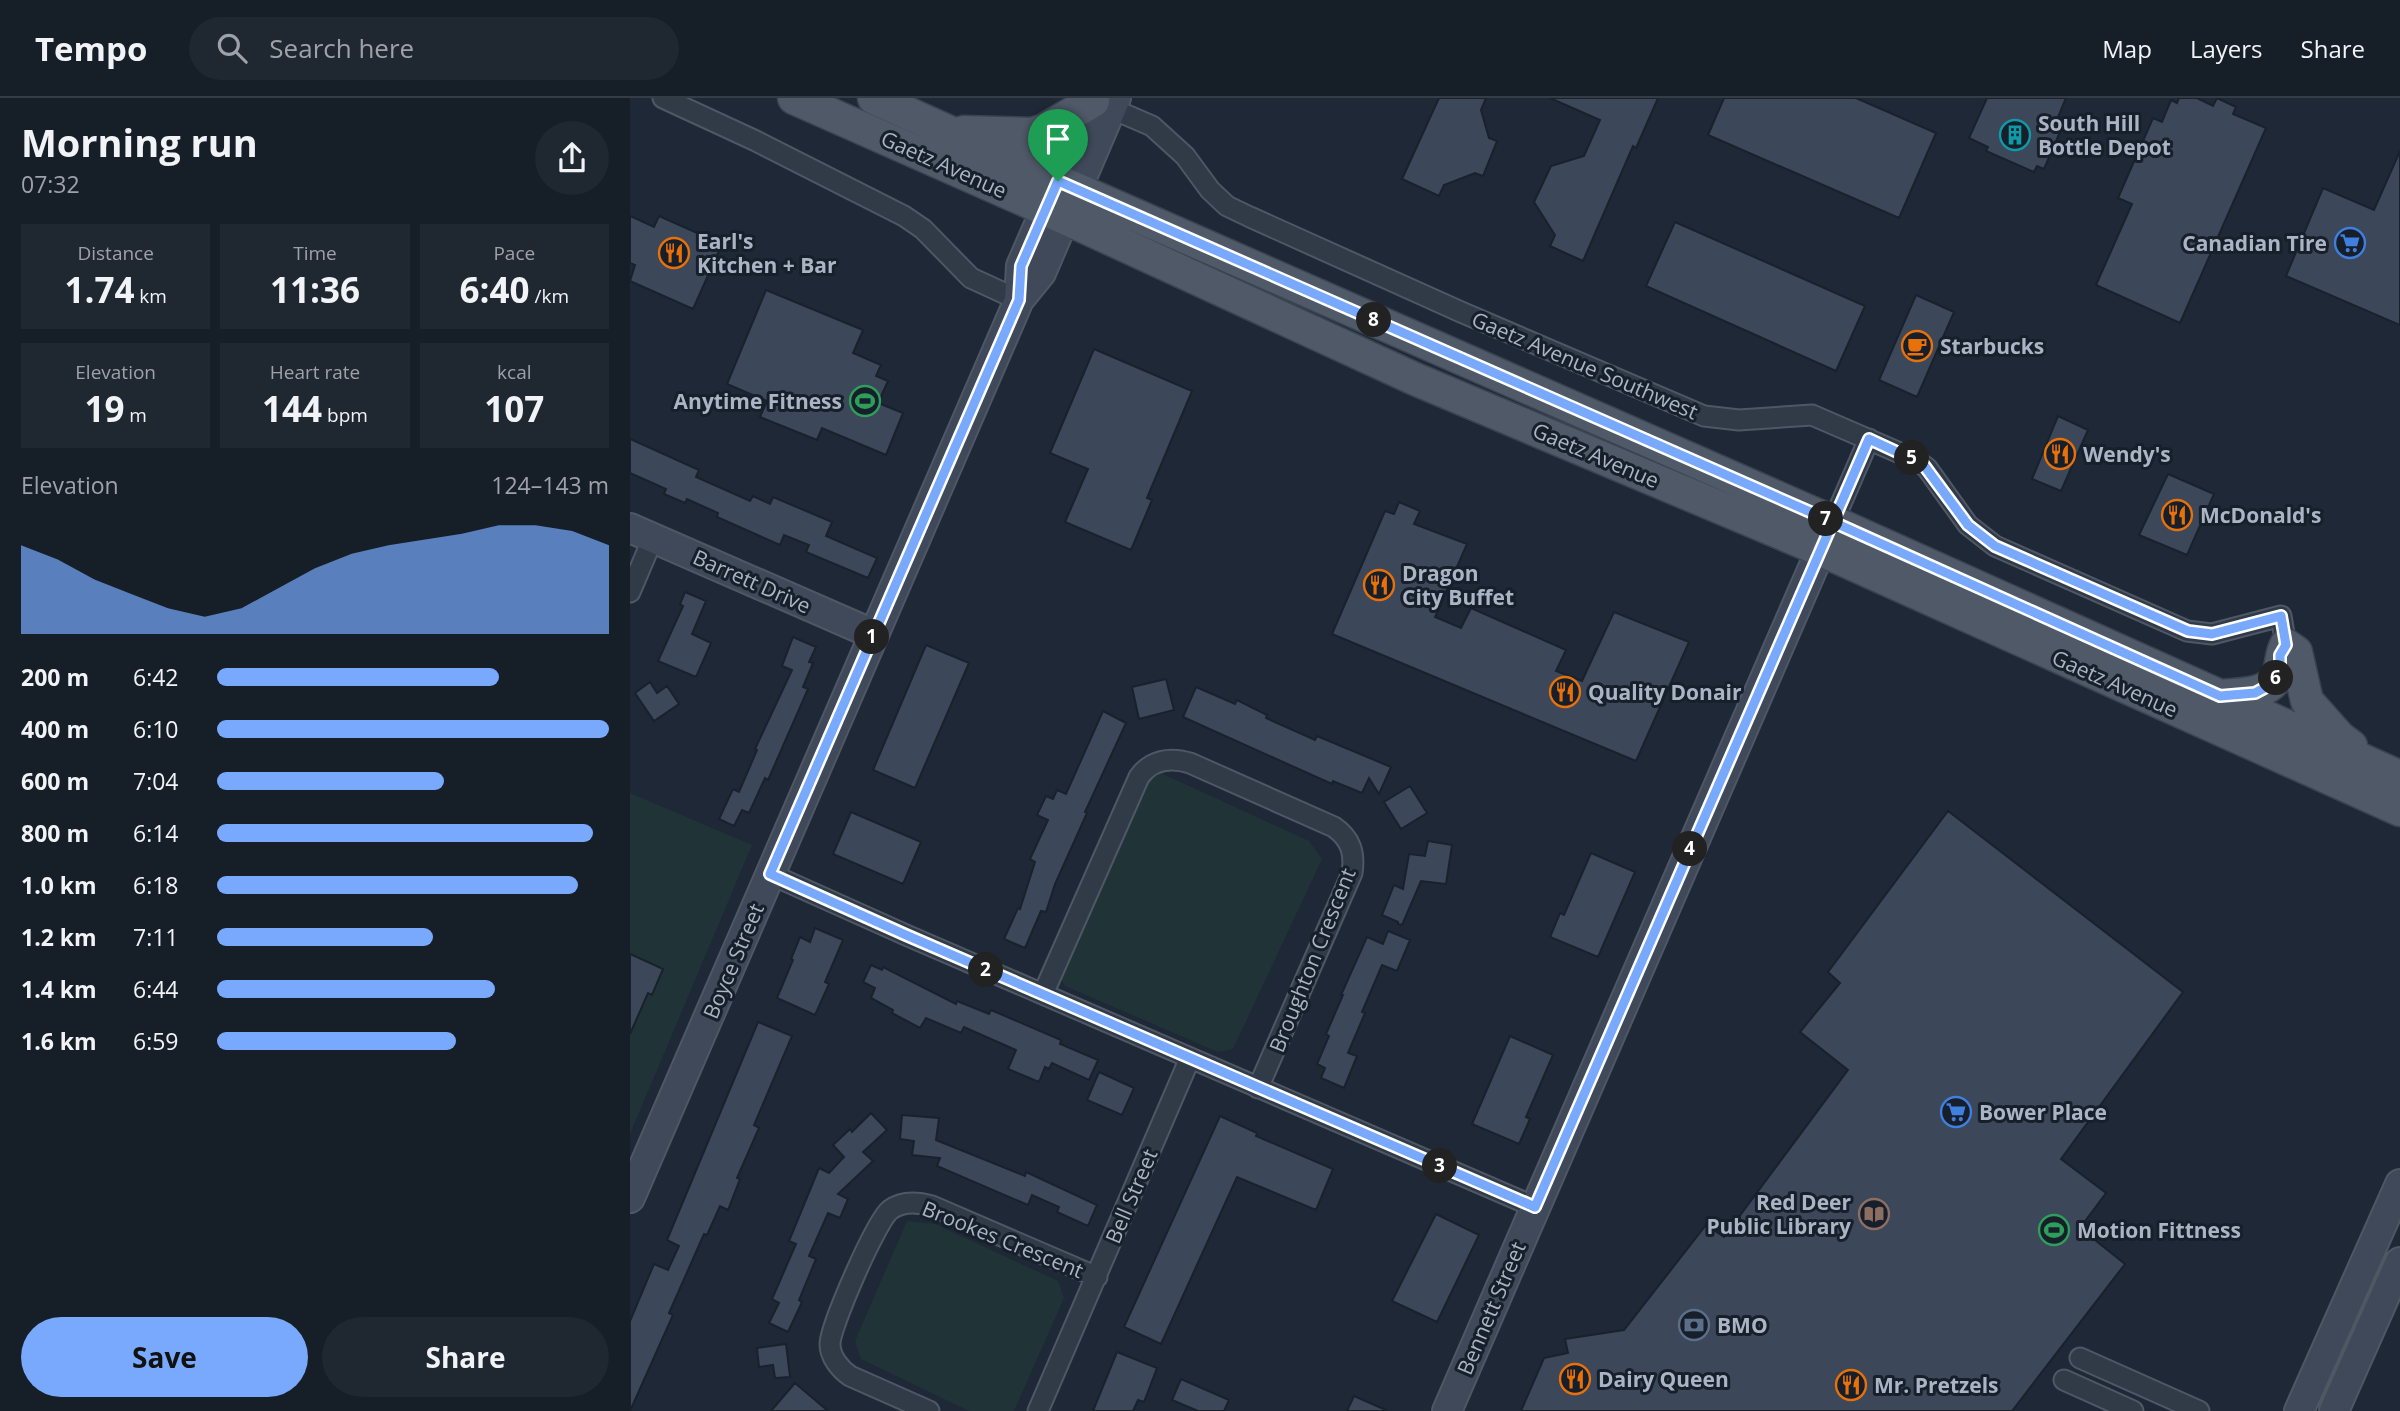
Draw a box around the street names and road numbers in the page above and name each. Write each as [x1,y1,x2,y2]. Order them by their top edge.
street label: Gaetz Avenue [877,124,1011,204]
street label: Gaetz Avenue Southwest [1468,305,1702,425]
street label: Gaetz Avenue [1529,416,1663,494]
street label: Barrett Drive [689,543,815,619]
street label: Gaetz Avenue [2048,643,2182,723]
street label: Broughton Crescent [1262,864,1362,1056]
street label: Boyce Street [696,899,770,1023]
street label: Bell Street [1099,1144,1163,1248]
street label: Brookes Crescent [918,1194,1088,1284]
street label: Bennett Street [1450,1237,1532,1379]

